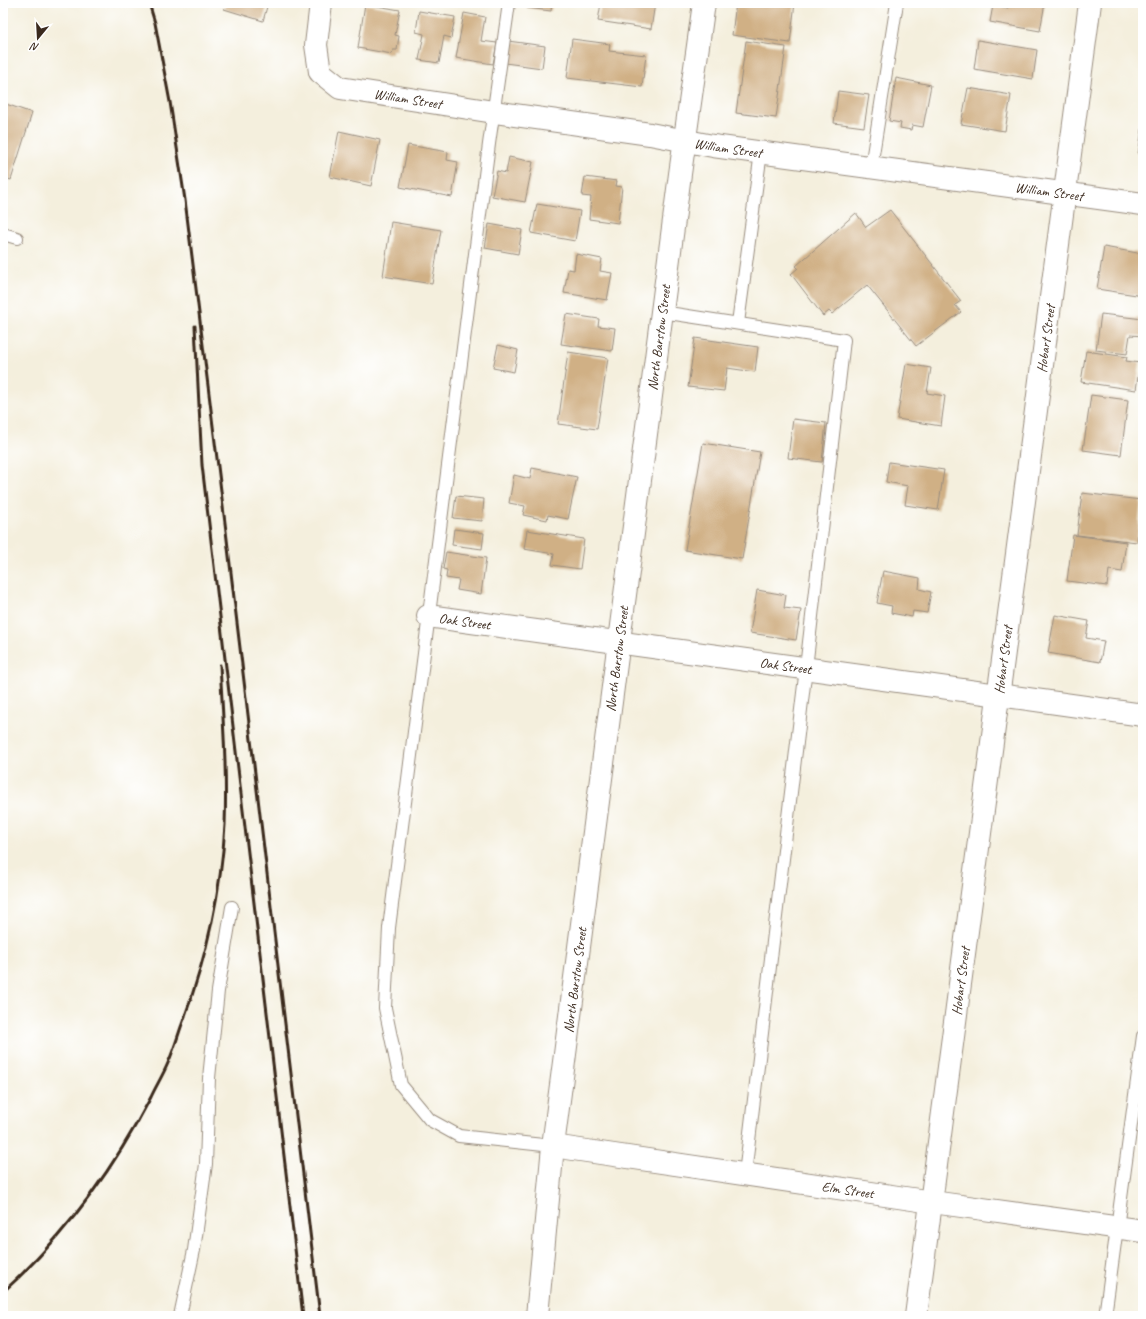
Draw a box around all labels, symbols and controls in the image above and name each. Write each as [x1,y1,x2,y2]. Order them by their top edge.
north arrow [18,18,58,58]
text: N [27,39,40,55]
street label: William Street [373,85,445,113]
street label: William Street [693,134,765,161]
street label: William Street [1014,178,1086,205]
street label: North Barstow Street [643,283,674,391]
street label: Hobart Street [1033,301,1059,373]
street label: North Barstow Street [601,604,632,712]
street label: Oak Street [438,609,493,633]
street label: Hobart Street [990,622,1016,695]
street label: Oak Street [759,654,814,678]
street label: North Barstow Street [559,925,590,1034]
street label: Hobart Street [947,944,974,1016]
street label: Elm Street [821,1177,876,1202]

